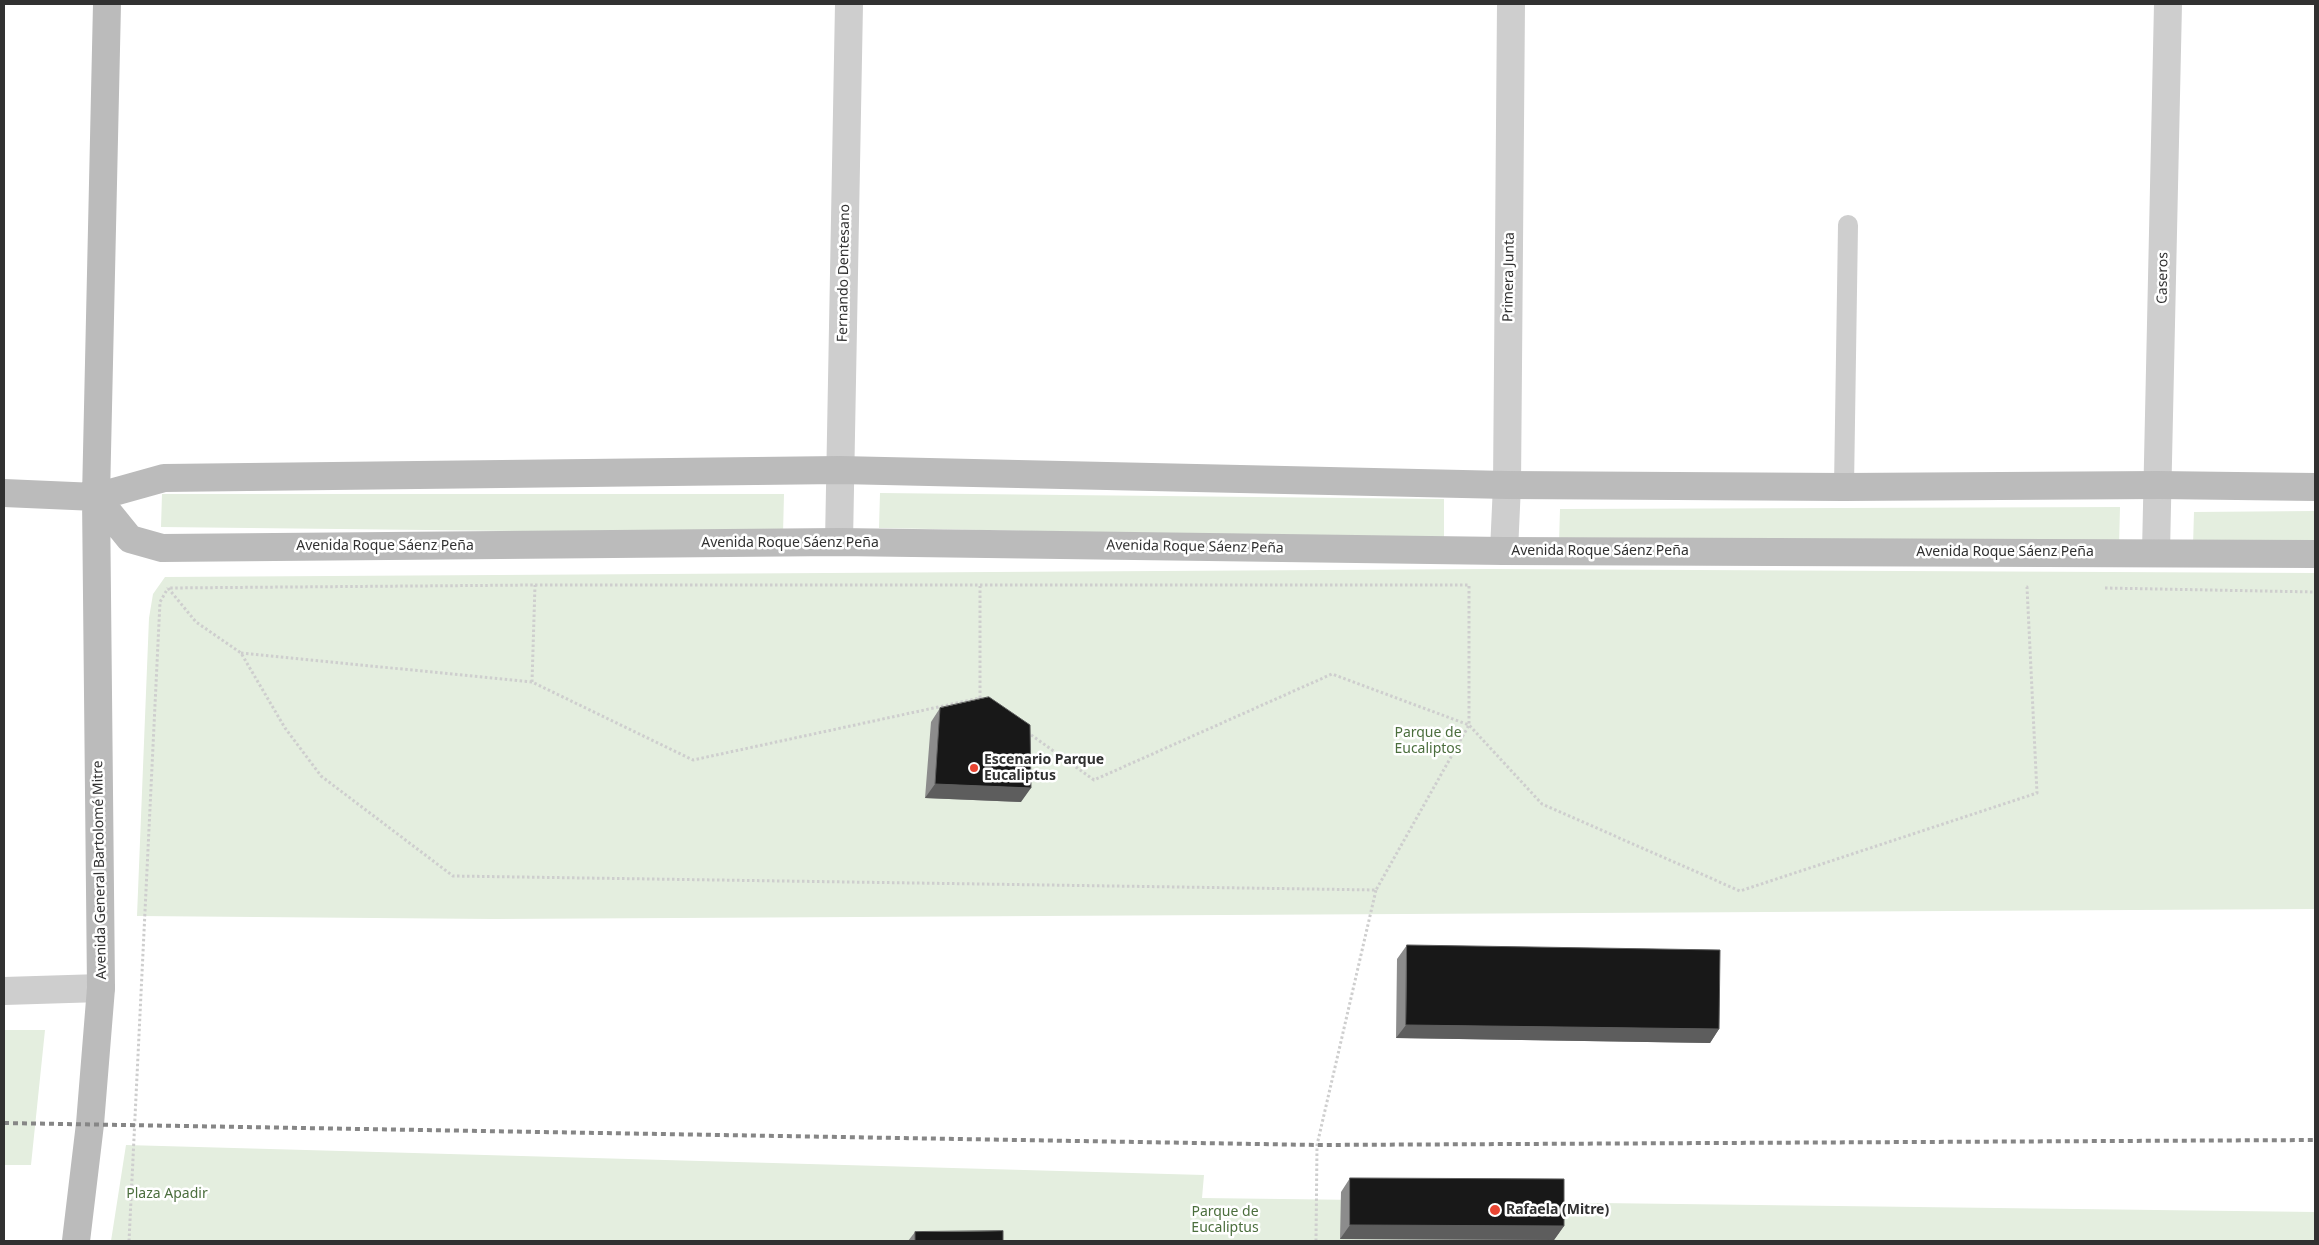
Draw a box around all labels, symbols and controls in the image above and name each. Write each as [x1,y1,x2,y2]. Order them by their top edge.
street label: Fernando Dentesano [834,204,854,342]
street label: Primera Junta [1500,232,1518,322]
street label: Caseros [2154,252,2172,304]
street label: Avenida Roque Sáenz Peña [701,535,879,551]
street label: Avenida Roque Sáenz Peña [1106,537,1284,557]
street label: Avenida Roque Sáenz Peña [296,538,474,554]
street label: Avenida Roque Sáenz Peña [1511,543,1689,559]
street label: Avenida Roque Sáenz Peña [1916,544,2094,560]
park label: Parque de Eucaliptos [1394,725,1462,758]
place label: Escenario Parque Eucaliptus [984,752,1104,784]
street label: Avenida General Bartolomé Mitre [90,760,110,980]
marker: Escenario Parque Eucaliptus [968,762,980,774]
park label: Plaza Apadir [126,1186,208,1202]
place label: Rafaela (Mitre) [1506,1202,1609,1218]
marker: Rafaela (Mitre) [1488,1203,1502,1217]
park label: Parque de Eucaliptus [1191,1204,1259,1236]

